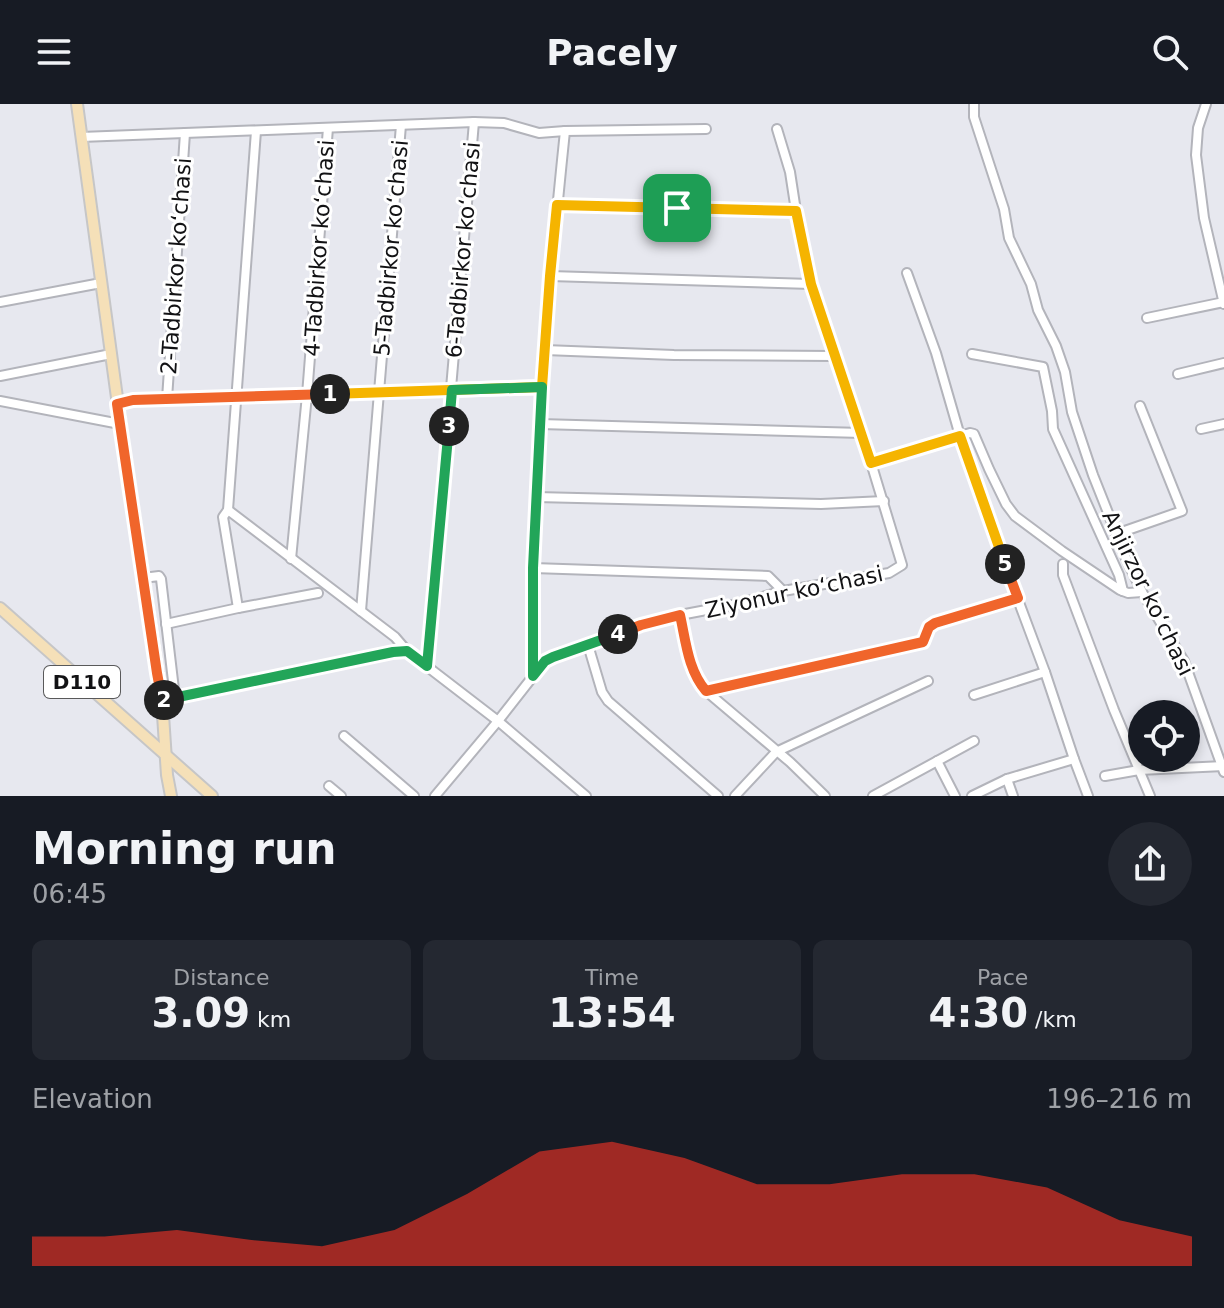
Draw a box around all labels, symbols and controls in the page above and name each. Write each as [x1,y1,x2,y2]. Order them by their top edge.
icon: menu [32,30,76,74]
icon: search [1148,30,1192,74]
text: Pacely [546,32,678,73]
street label: 4-Tadbirkor koʻchasi [299,139,339,357]
street label: 5-Tadbirkor koʻchasi [369,139,413,357]
street label: 6-Tadbirkor koʻchasi [441,141,485,359]
street label: 2-Tadbirkor koʻchasi [156,157,196,375]
pin [643,174,711,242]
icon: arrive [655,186,699,230]
pin: 1 [310,374,350,414]
text: 1 [322,381,338,406]
pin: 3 [429,406,469,446]
text: 3 [441,413,457,438]
street label: Anjirzor koʻchasi [1097,506,1199,680]
pin: 5 [985,544,1025,584]
text: 5 [997,551,1013,576]
street label: Ziyonur koʻchasi [703,561,885,623]
pin: 4 [598,614,638,654]
text: 4 [610,621,626,646]
road number: D110 [44,666,120,698]
pin: 2 [144,680,184,720]
text: 2 [156,687,172,712]
map controls [1128,700,1200,772]
button: locate [1128,700,1200,772]
button: share [1108,822,1192,906]
text: Morning run [32,823,337,874]
text: 06:45 [32,879,107,909]
text: Distance [173,965,269,990]
text: Time [585,965,639,990]
text: Pace [977,965,1028,990]
text: 3.09 [151,990,250,1036]
text: 13:54 [548,990,676,1036]
text: 4:30 [929,990,1028,1036]
text: km [250,1007,291,1032]
text: /km [1028,1007,1077,1032]
text: Elevation [32,1084,153,1114]
text: 196–216 m [1046,1084,1192,1114]

